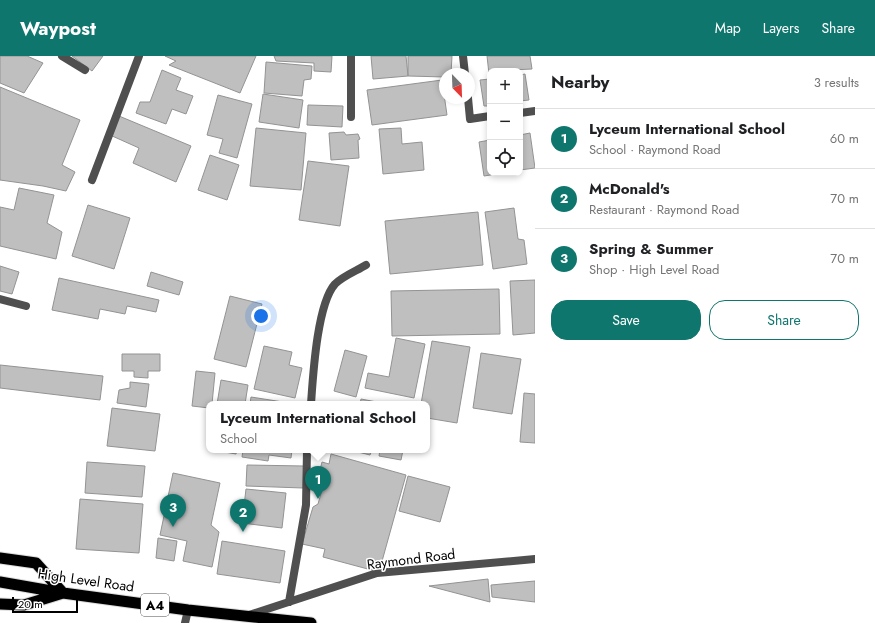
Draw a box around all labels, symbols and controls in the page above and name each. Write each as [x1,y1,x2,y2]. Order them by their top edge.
text: Waypost [20,15,96,42]
text: Map [715,18,741,38]
text: Layers [763,18,799,38]
text: Share [821,18,855,38]
north arrow [439,68,475,104]
map controls [487,68,523,176]
button: + [487,68,523,104]
text: Nearby [551,70,609,94]
text: 3 results [814,73,859,92]
button: − [487,104,523,140]
text: Lyceum International School [589,118,785,140]
text: 1 [561,129,567,148]
text: 60 m [830,129,859,148]
button: locate [487,140,523,176]
text: School · Raymond Road [589,140,721,159]
text: McDonald's [589,178,670,200]
text: 2 [560,189,568,208]
text: 70 m [830,189,859,208]
text: Restaurant · Raymond Road [589,200,739,219]
text: Spring & Summer [589,238,713,260]
text: 3 [560,249,568,268]
text: 70 m [830,249,859,268]
text: Shop · High Level Road [589,260,719,279]
button: Save [551,300,701,340]
button: Share [709,300,859,340]
your location [251,306,271,326]
popup [206,401,430,453]
text: Lyceum International School [220,407,416,429]
text: School [220,429,257,448]
pin: 1 [305,466,331,499]
pin: 3 [160,494,186,527]
pin: 2 [230,499,256,532]
street label: Raymond Road [366,544,456,574]
street label: High Level Road [36,563,136,597]
road number: A4 [141,594,169,616]
scale bar [12,595,78,614]
text: 20 m [18,596,43,612]

